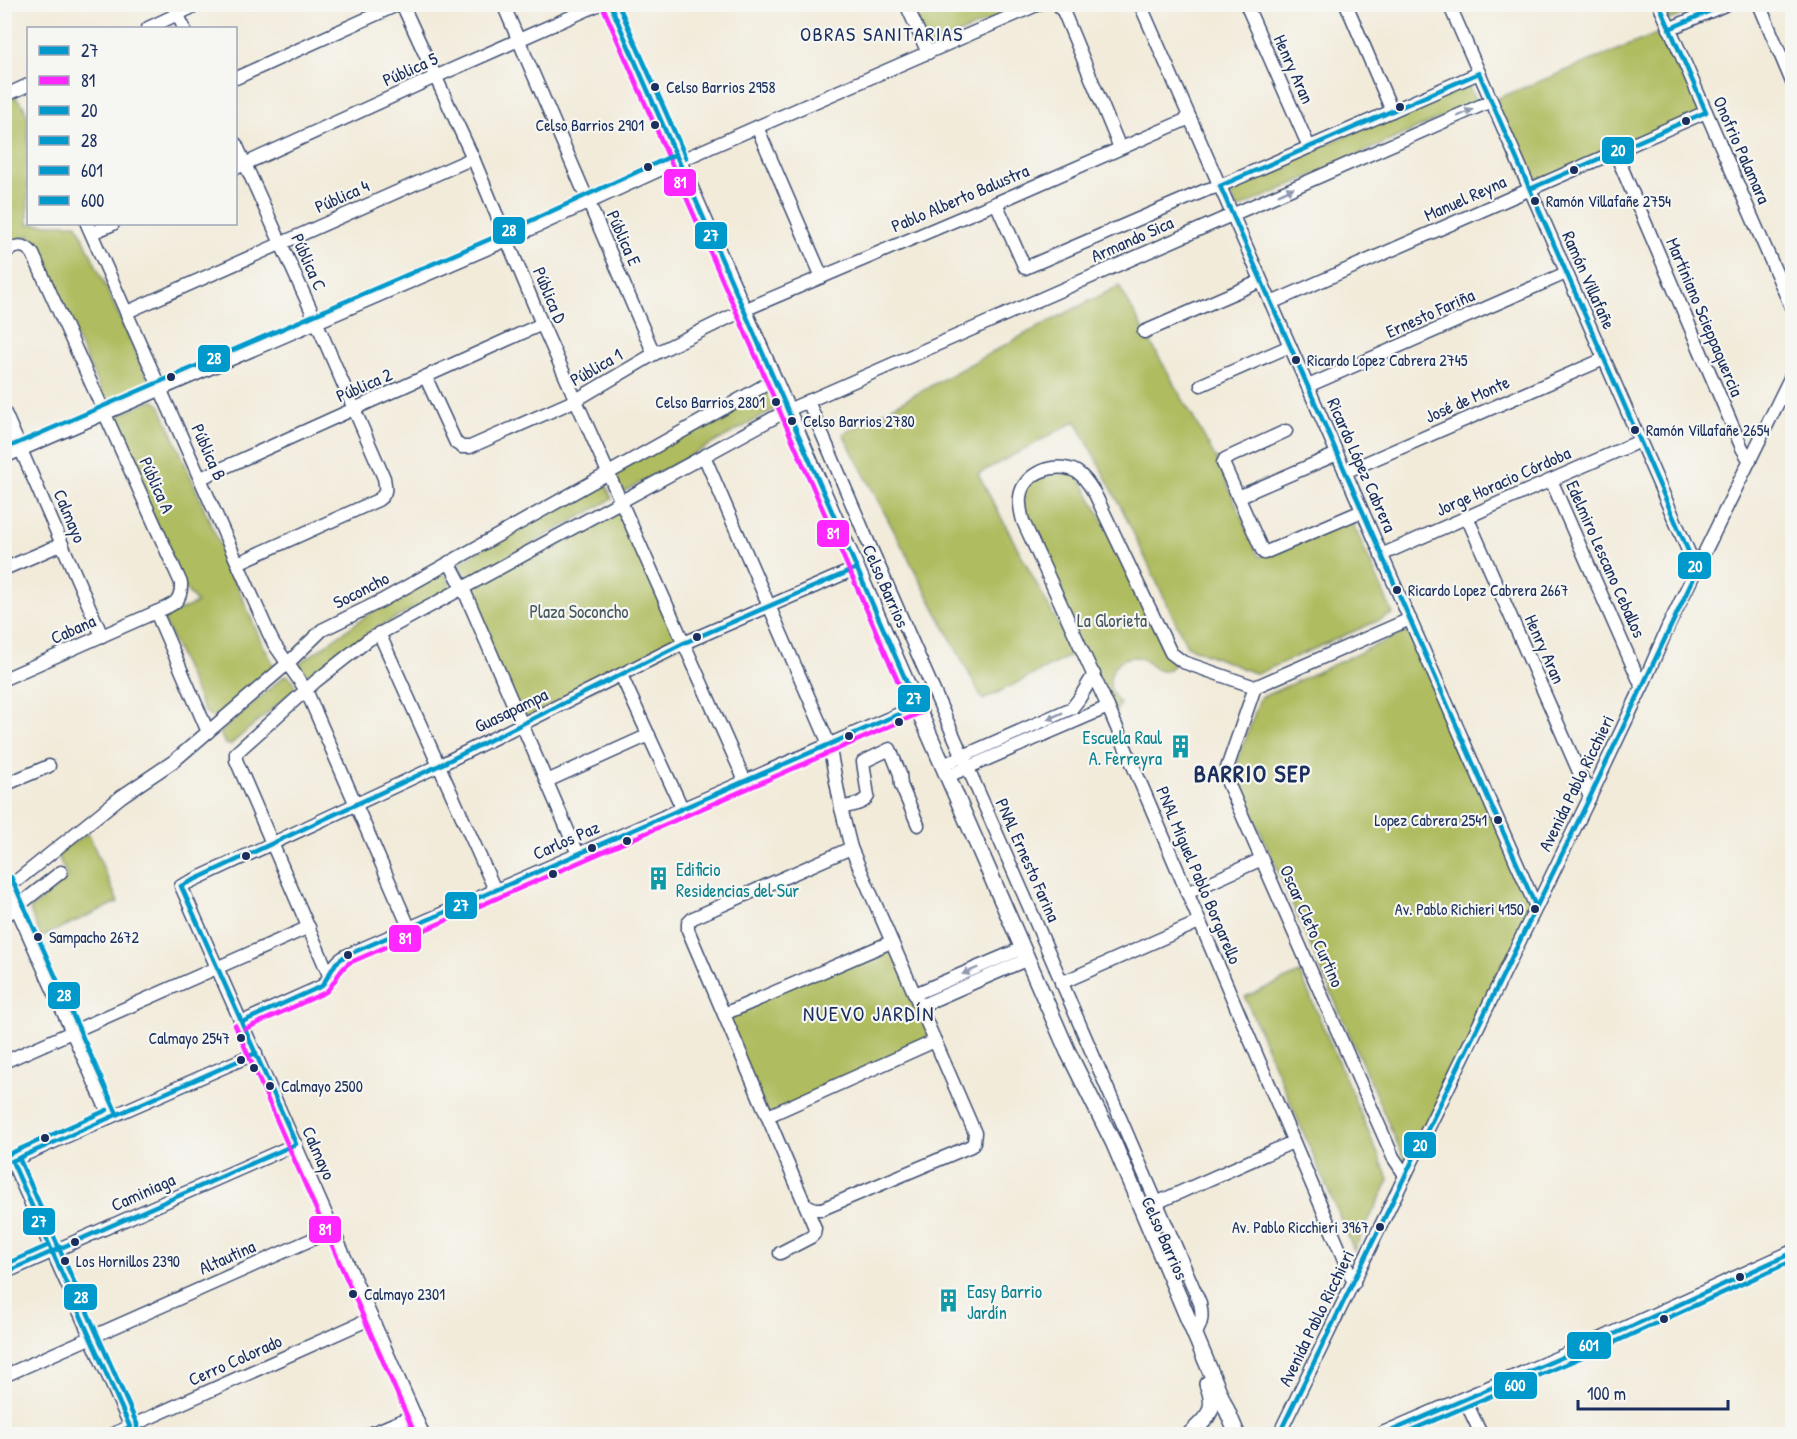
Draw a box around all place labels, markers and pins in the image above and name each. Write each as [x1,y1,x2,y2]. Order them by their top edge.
place label: Celso Barrios 2958 [666,76,775,98]
marker: Celso Barrios 2958 [649,81,661,93]
unlabelled marker [1394,101,1406,113]
place label: Celso Barrios 2901 [535,114,644,136]
unlabelled marker [1680,115,1692,127]
marker: Celso Barrios 2901 [649,119,661,131]
unlabelled marker [642,161,654,173]
unlabelled marker [1568,164,1580,176]
place label: Ramón Villafañe 2754 [1546,190,1671,212]
marker: Ramón Villafañe 2754 [1529,195,1541,207]
place label: Ricardo Lopez Cabrera 2745 [1307,349,1468,371]
marker: Ricardo Lopez Cabrera 2745 [1290,354,1302,366]
unlabelled marker [165,371,177,383]
place label: Celso Barrios 2801 [655,391,765,413]
marker: Celso Barrios 2801 [770,396,782,408]
place label: Celso Barrios 2780 [803,410,915,432]
marker: Celso Barrios 2780 [786,415,798,427]
place label: Ramón Villafañe 2654 [1646,419,1769,441]
marker: Ramón Villafañe 2654 [1629,424,1641,436]
place label: Ricardo Lopez Cabrera 2667 [1408,579,1569,601]
marker: Ricardo Lopez Cabrera 2667 [1391,584,1403,596]
unlabelled marker [691,631,703,643]
unlabelled marker [893,716,905,728]
place label: Escuela Raul A. Ferreyra [1083,725,1162,771]
unlabelled marker [843,730,855,742]
building icon: Escuela Raul A. Ferreyra [1167,734,1193,760]
place label: Lopez Cabrera 2541 [1375,809,1487,831]
marker: Lopez Cabrera 2541 [1492,814,1504,826]
unlabelled marker [621,835,633,847]
unlabelled marker [586,842,598,854]
unlabelled marker [240,850,252,862]
place label: Edificio Residencias del Sur [676,857,799,903]
building icon: Edificio Residencias del Sur [645,866,671,892]
unlabelled marker [547,868,559,880]
place label: Av. Pablo Richieri 4150 [1395,898,1524,920]
marker: Av. Pablo Richieri 4150 [1529,903,1541,915]
place label: Sampacho 2672 [49,926,139,948]
marker: Sampacho 2672 [32,931,44,943]
unlabelled marker [342,949,354,961]
place label: Calmayo 2547 [148,1027,230,1049]
marker: Calmayo 2547 [235,1032,247,1044]
unlabelled marker [235,1054,247,1066]
unlabelled marker [248,1062,260,1074]
place label: Calmayo 2500 [281,1075,363,1097]
marker: Calmayo 2500 [264,1080,276,1092]
unlabelled marker [39,1132,51,1144]
place label: Av. Pablo Ricchieri 3967 [1232,1216,1369,1238]
marker: Av. Pablo Ricchieri 3967 [1374,1221,1386,1233]
unlabelled marker [69,1236,81,1248]
place label: Los Hornillos 2390 [76,1250,180,1272]
marker: Los Hornillos 2390 [59,1255,71,1267]
unlabelled marker [1734,1271,1746,1283]
place label: Easy Barrio Jardín [967,1279,1042,1325]
place label: Calmayo 2301 [364,1283,445,1305]
marker: Calmayo 2301 [347,1288,359,1300]
building icon: Easy Barrio Jardín [936,1288,962,1314]
unlabelled marker [1658,1313,1670,1325]

